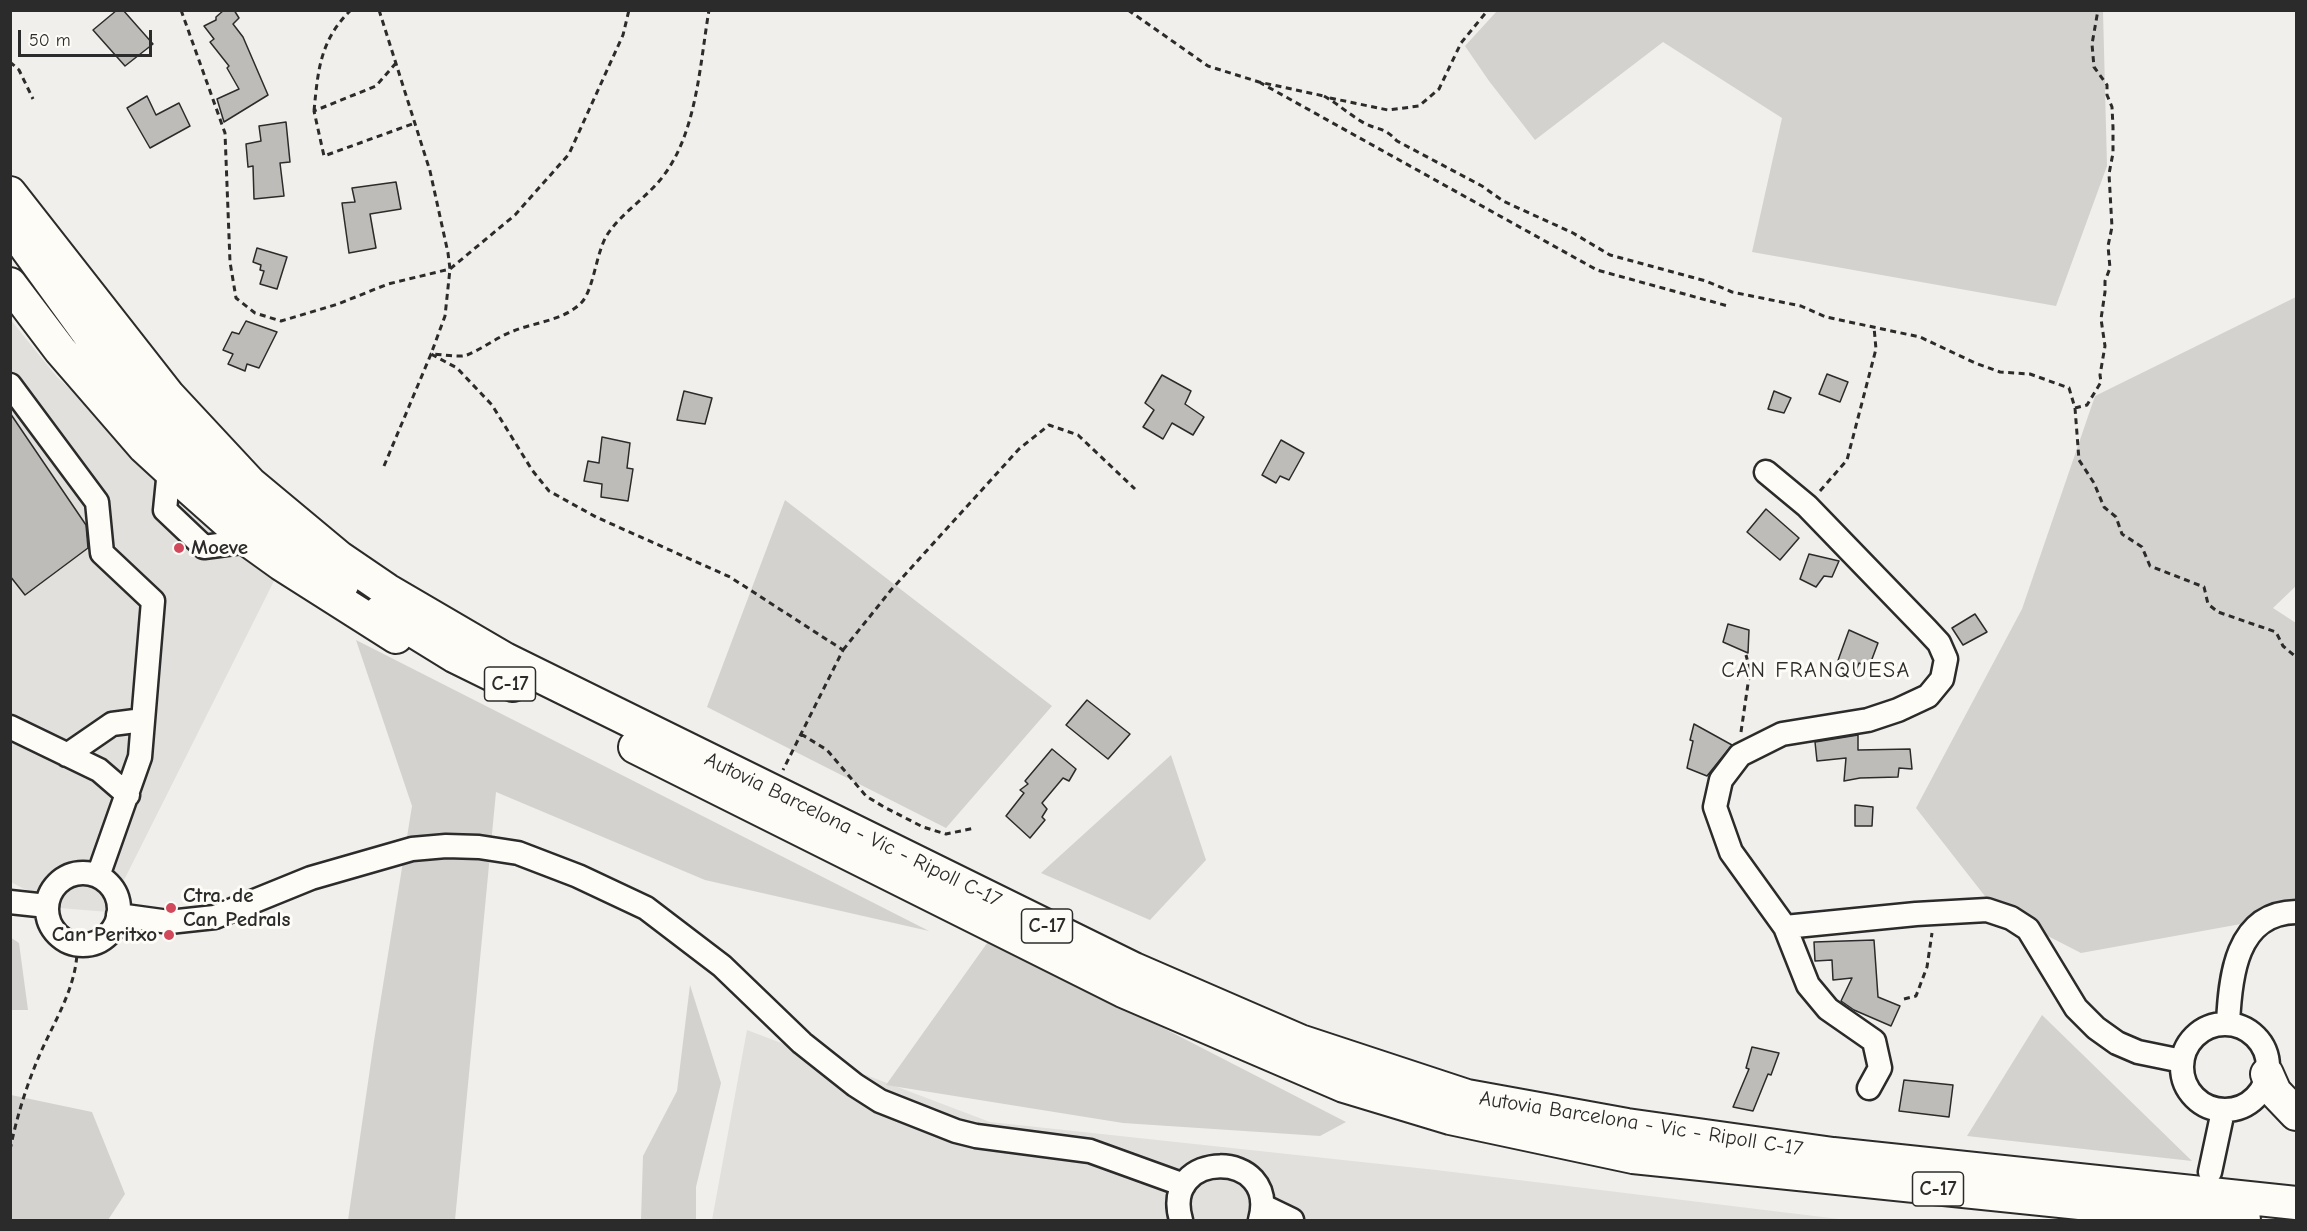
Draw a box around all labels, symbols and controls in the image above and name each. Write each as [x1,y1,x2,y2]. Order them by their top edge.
scale bar [21,18,154,56]
text: 50 m [29,30,71,51]
place label: Moeve [191,535,248,561]
marker: Moeve [172,541,186,555]
district label: CAN FRANQUESA [1721,658,1911,684]
road number: C-17 [484,667,536,701]
street label: Autovia Barcelona - Vic - Ripoll C-17 [700,747,1006,913]
place label: Ctra. de Can Pedrals [183,883,290,933]
marker: Ctra. de Can Pedrals [164,901,178,915]
road number: C-17 [1022,909,1072,943]
place label: Can Peritxo [52,922,157,948]
marker: Can Peritxo [162,928,176,942]
street label: Autovia Barcelona - Vic - Ripoll C-17 [1477,1086,1805,1162]
road number: C-17 [1912,1172,1964,1206]

